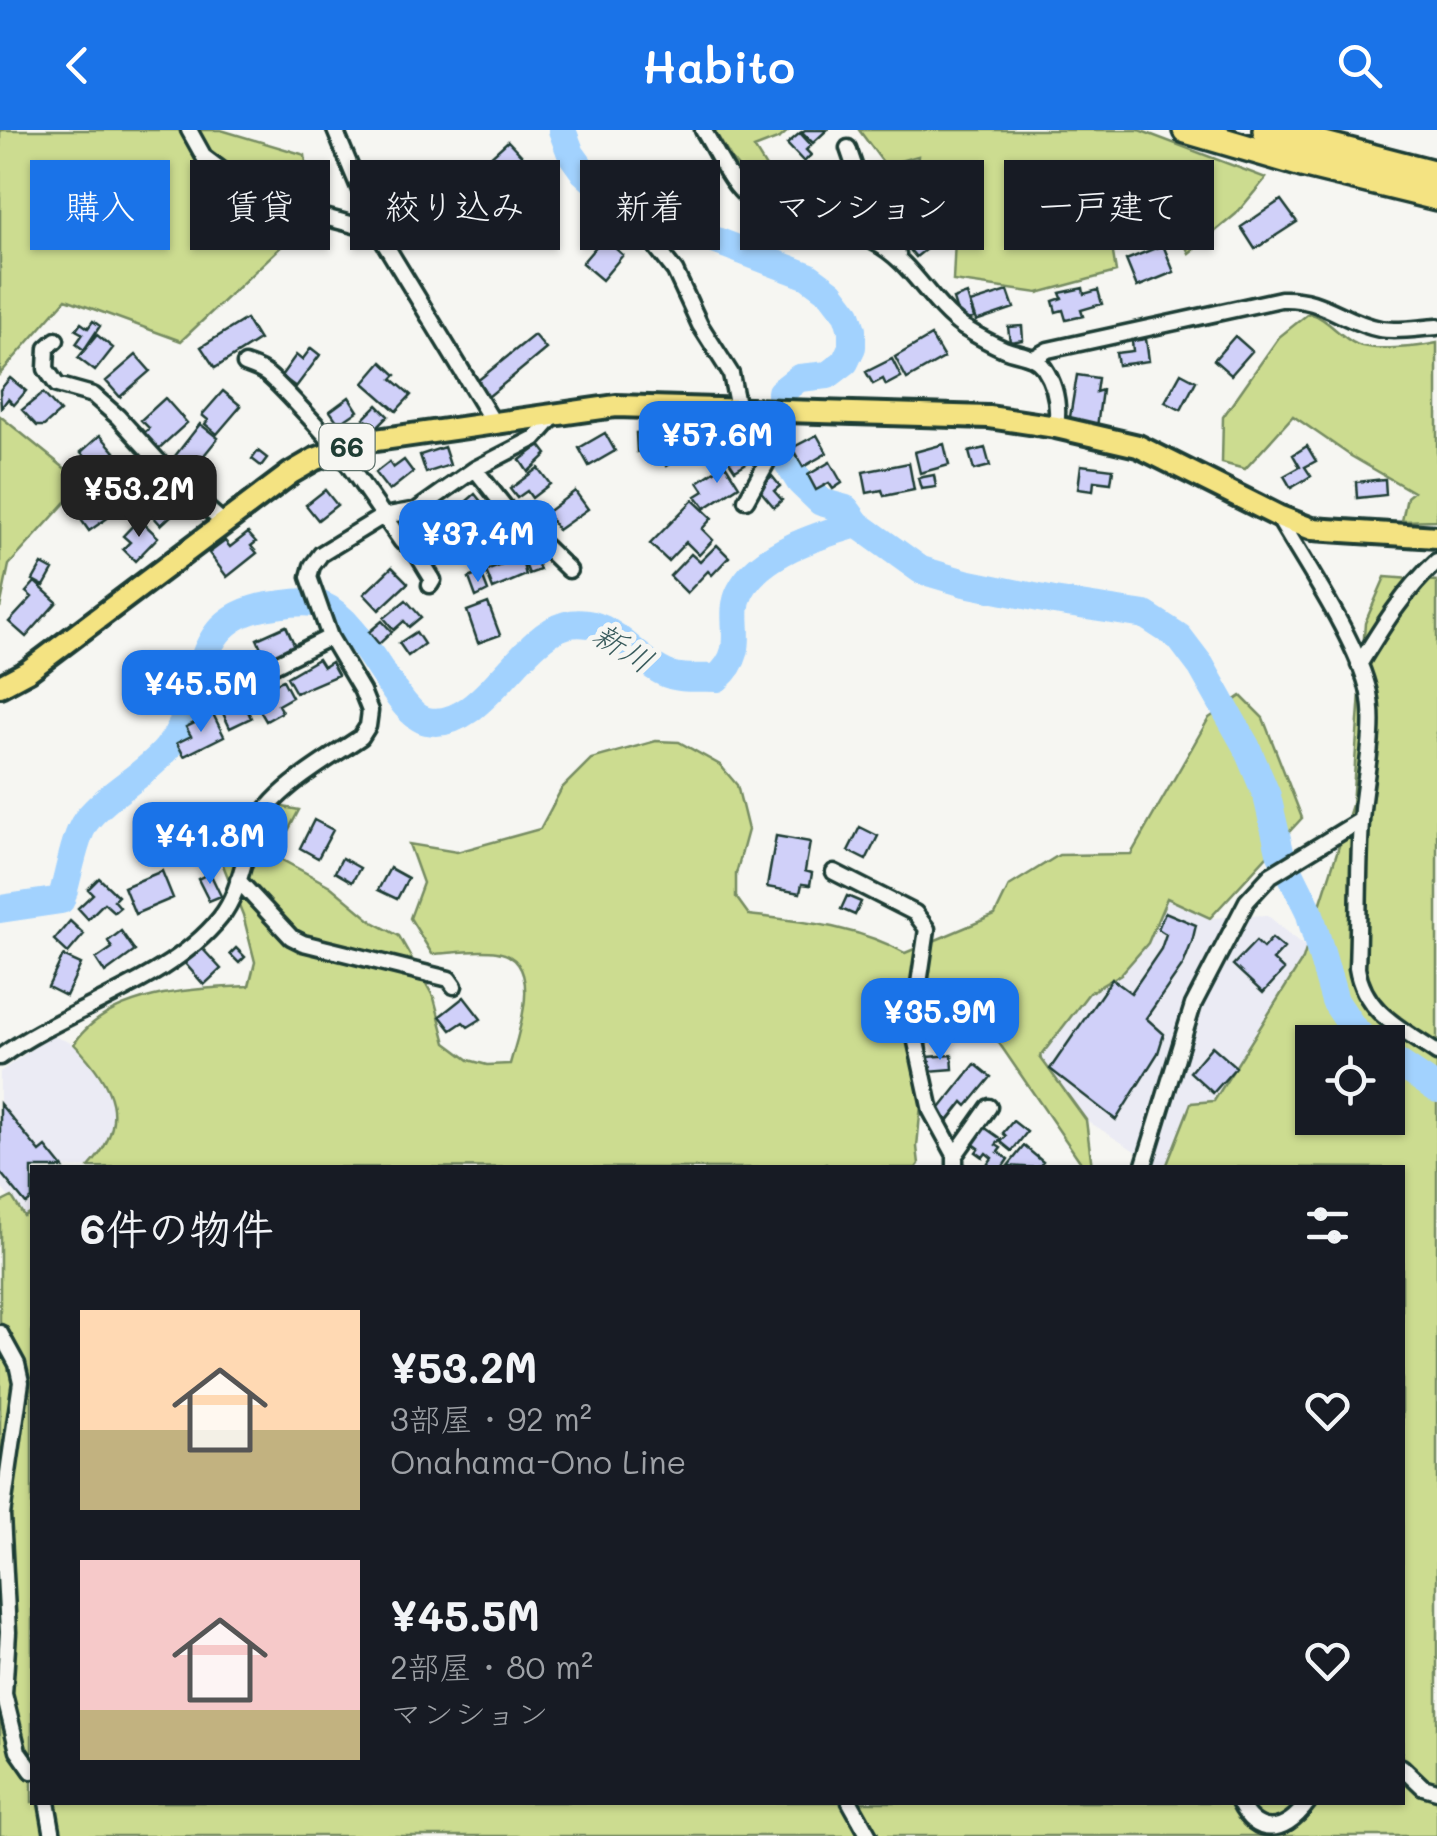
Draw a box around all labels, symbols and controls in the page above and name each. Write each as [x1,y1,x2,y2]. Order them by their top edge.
text: Habito [642,36,795,94]
icon: back [50,38,105,93]
icon: search [1332,38,1387,93]
chip: 購入 [30,160,170,250]
chip: 賃貸 [190,160,330,250]
chip: 絞り込み [350,160,560,250]
chip: 新着 [580,160,720,250]
chip: マンション [740,160,984,250]
chip: 一戸建て [1004,160,1214,250]
pin: ¥57.6M [636,401,798,486]
text: ¥57.6M [661,412,773,454]
road number: 66 [320,424,374,470]
pin: ¥53.2M [58,455,220,540]
text: ¥53.2M [83,466,195,508]
pin: ¥37.4M [397,500,559,585]
text: ¥37.4M [421,511,535,553]
water label: 新川 [586,612,662,681]
pin: ¥45.5M [120,650,282,735]
text: ¥45.5M [144,661,258,703]
pin: ¥41.8M [129,802,291,887]
text: ¥41.8M [154,813,266,855]
pin: ¥35.9M [859,978,1021,1063]
text: ¥35.9M [883,989,997,1031]
map controls [1295,1025,1405,1135]
button: locate [1295,1025,1405,1135]
icon: filters [1300,1198,1355,1253]
text: 6件の物件 [80,1200,273,1255]
text: ¥53.2M [390,1339,538,1394]
icon: home [160,1350,280,1470]
icon: heart [1300,1383,1355,1438]
text: 3部屋 · 92 m² [390,1397,592,1439]
text: Onahama-Ono Line [390,1440,686,1482]
text: ¥45.5M [390,1587,540,1642]
icon: home [160,1600,280,1720]
icon: heart [1300,1633,1355,1688]
text: 2部屋 · 80 m² [390,1645,593,1687]
text: マンション [390,1691,549,1733]

